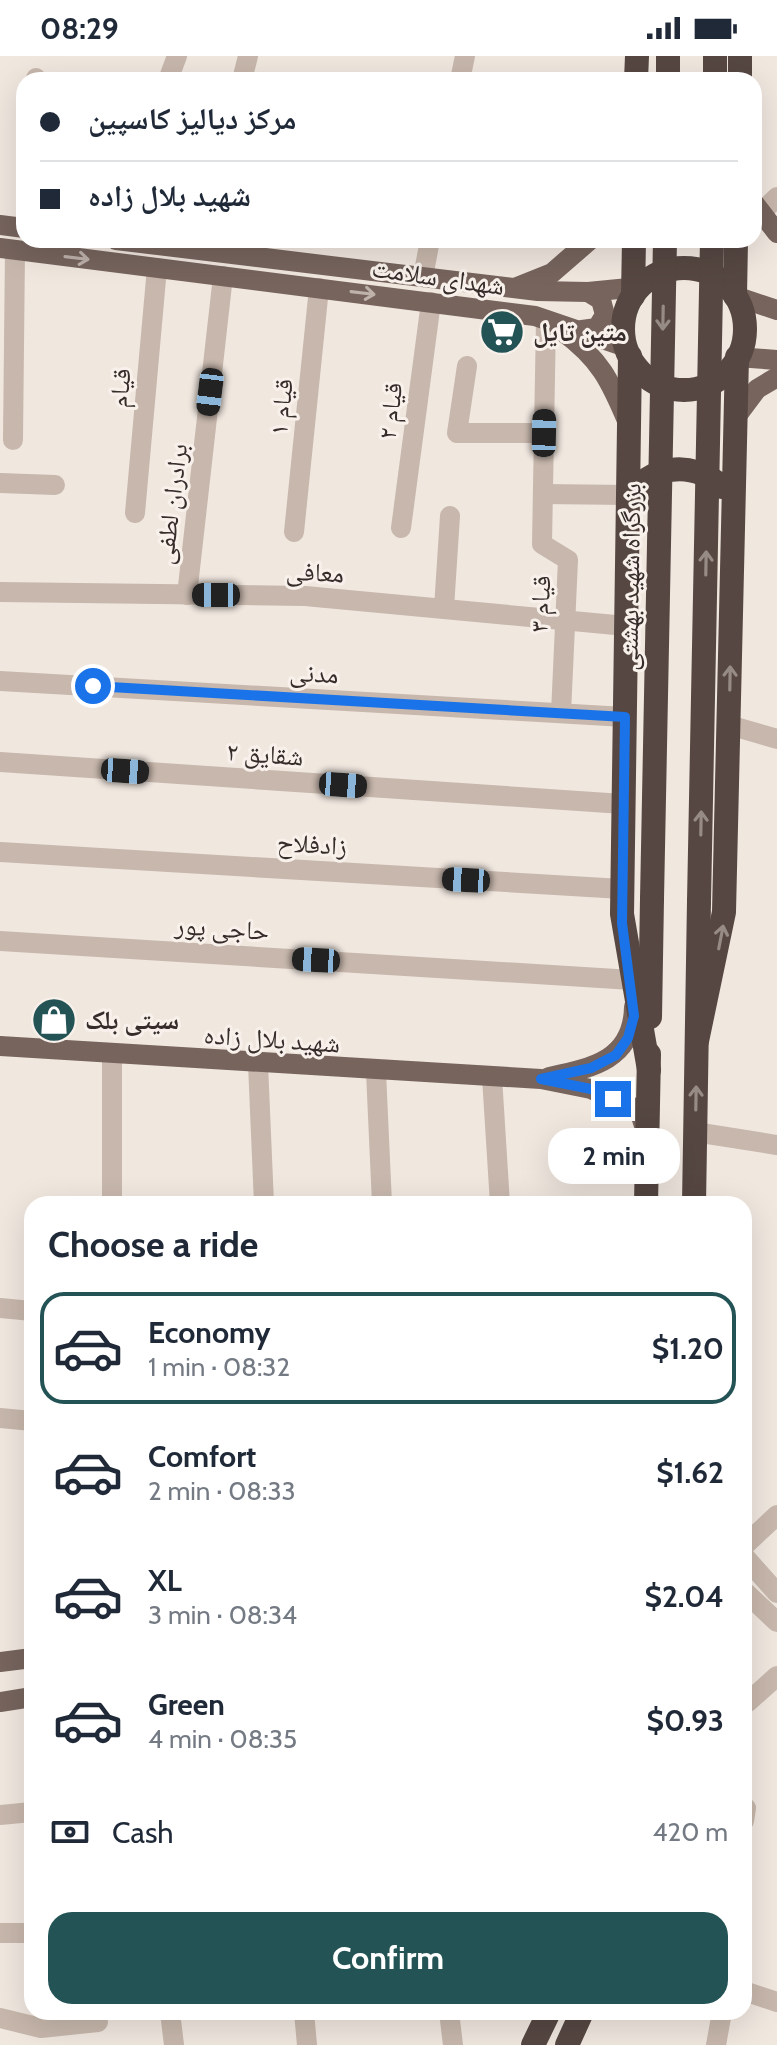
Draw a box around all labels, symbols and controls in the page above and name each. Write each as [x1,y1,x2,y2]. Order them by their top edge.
text: 08:29 [40,10,119,47]
text: مرکز دیالیز کاسپین [88,100,296,137]
text: شهید بلال زاده [88,177,251,214]
one-way arrow [64,250,90,265]
street label: شهدای سلامت [370,252,506,302]
one-way arrow [349,286,376,301]
one-way arrow [655,304,671,331]
supermarket icon: متین تایل [478,308,526,356]
place label: متین تایل [533,316,627,348]
street label: قیام [102,367,140,409]
car [195,367,225,417]
street label: قیام ۱ [262,377,302,437]
street label: قیام ۲ [371,381,411,442]
car [532,409,556,457]
street label: برادران لطفی [148,442,194,566]
street label: بزرگراه شهید بهشتی [612,483,648,671]
one-way arrow [698,550,713,577]
street label: معافی [285,555,345,589]
street label: قیام ۳ [523,575,559,633]
car [192,583,240,607]
street label: مدنی [289,656,339,690]
one-way arrow [722,665,738,692]
route start [75,668,111,704]
street label: شقایق ۲ [226,735,304,773]
car [100,757,150,785]
car [318,771,368,799]
one-way arrow [693,810,708,837]
street label: زادفلاح [276,826,348,862]
car [441,867,491,893]
street label: حاجی پور [173,909,270,947]
one-way arrow [714,925,729,951]
car [291,947,341,973]
shop icon: سیتی بلک [30,996,78,1044]
place label: سیتی بلک [85,1004,179,1036]
street label: شهید بلال زاده [203,1018,341,1060]
route end [595,1081,631,1117]
one-way arrow [688,1085,703,1112]
callout: 2 min [547,1127,679,1183]
text: 2 min [583,1140,645,1172]
text: Choose a ride [48,1222,258,1266]
icon: car [52,1312,124,1384]
text: Economy [148,1314,271,1351]
text: $1.20 [652,1330,724,1367]
text: 1 min · 08:32 [148,1351,290,1383]
icon: car [52,1436,124,1508]
text: Comfort [148,1438,256,1475]
text: $1.62 [656,1454,724,1491]
text: 2 min · 08:33 [148,1475,296,1507]
icon: car [52,1560,124,1632]
text: XL [148,1562,182,1599]
text: $2.04 [645,1578,724,1615]
text: 3 min · 08:34 [148,1599,297,1631]
icon: car [52,1684,124,1756]
text: Green [148,1686,225,1723]
text: $0.93 [647,1702,724,1739]
text: 4 min · 08:35 [148,1723,297,1755]
icon: cash [48,1810,92,1854]
text: Cash [112,1814,174,1851]
text: 420 m [653,1816,728,1848]
button: Confirm [48,1912,728,2004]

